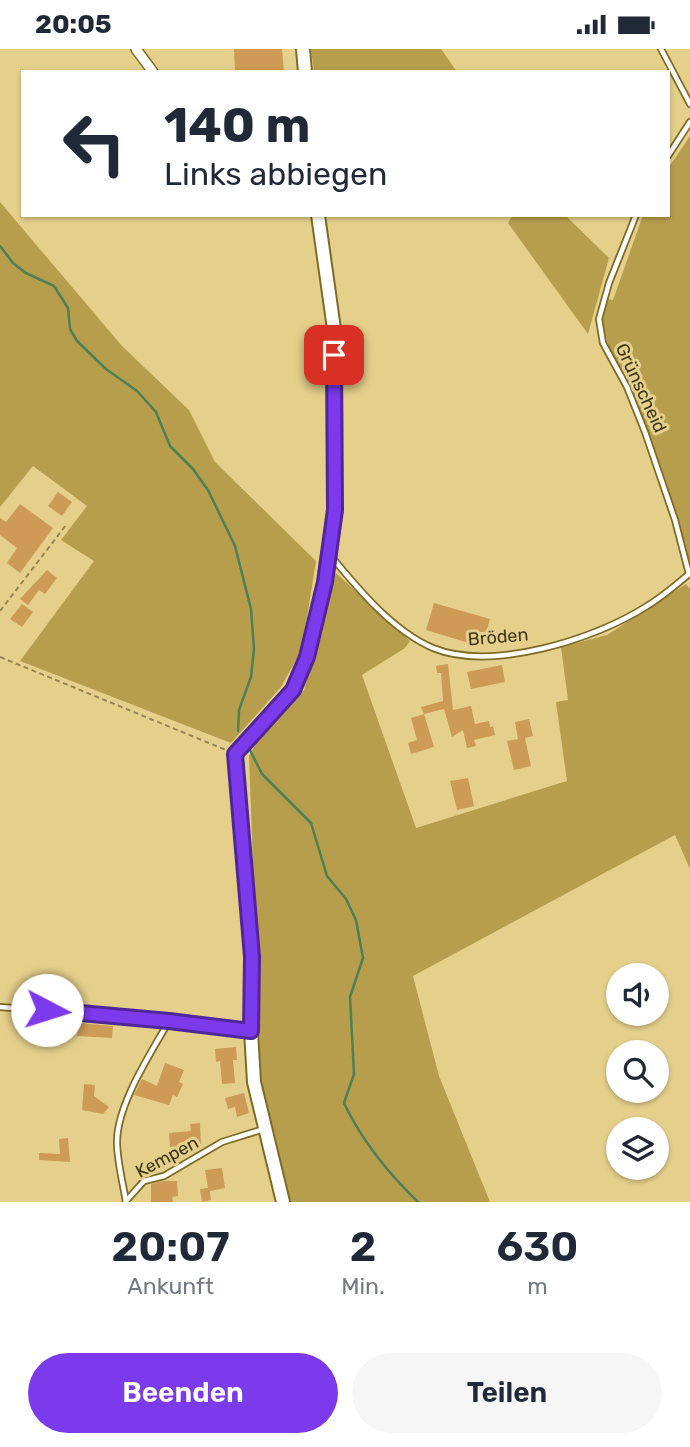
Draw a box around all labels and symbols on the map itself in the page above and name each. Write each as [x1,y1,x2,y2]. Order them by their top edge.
pin [304,325,364,385]
street label: Grünscheid [611,340,671,436]
street label: Bröden [467,623,529,651]
position arrow [10,973,84,1047]
street label: Kempen [132,1131,202,1183]

